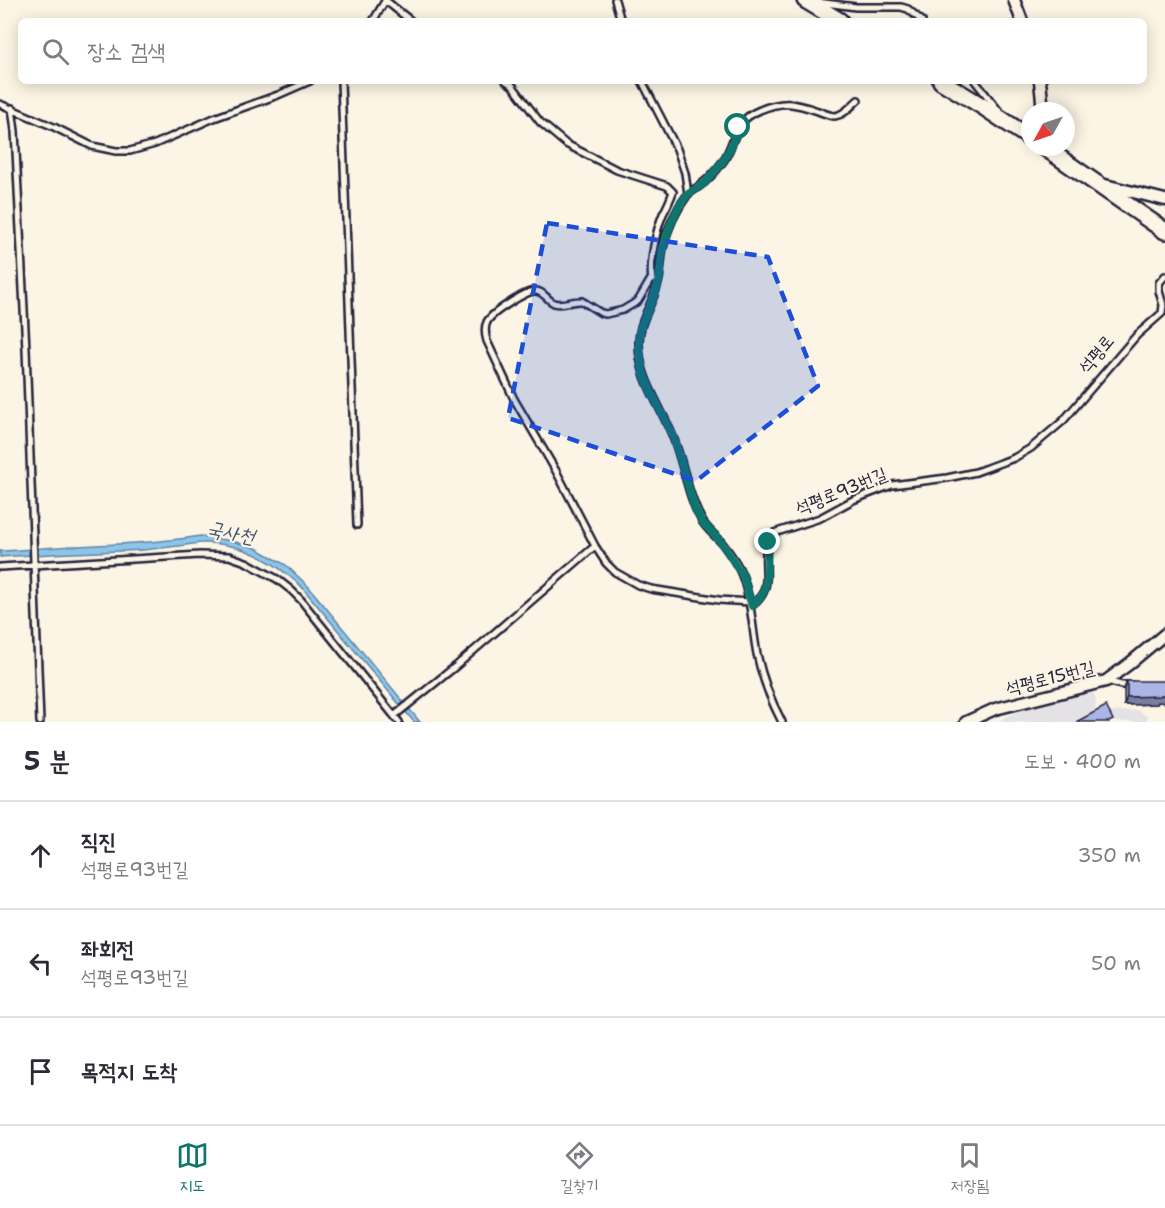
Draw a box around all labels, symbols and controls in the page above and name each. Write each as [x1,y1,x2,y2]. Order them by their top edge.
search box [18,18,1147,84]
icon: search [39,35,72,68]
text: 장소 검색 [87,37,165,66]
north arrow [1021,102,1075,156]
route start [724,113,750,139]
street label: 석평로 [1073,330,1119,378]
street label: 석평로93번길 [792,462,891,520]
water label: 국사천 [205,515,259,550]
route end [754,528,780,554]
street label: 석평로15번길 [1003,655,1097,701]
text: 5 분 [24,743,70,778]
text: 도보 · 400 m [1024,748,1141,774]
text: 직진 [81,827,116,856]
icon: ahead [24,839,57,872]
text: 350 m [1077,842,1141,868]
text: 석평로93번길 [81,856,188,882]
text: 좌회전 [81,935,134,964]
icon: left [24,947,57,980]
text: 50 m [1091,950,1141,976]
text: 석평로93번길 [81,964,188,990]
icon: arrive [24,1055,57,1088]
text: 목적지 도착 [81,1057,177,1086]
tab: 지도 [176,1139,209,1196]
tab: 길찾기 [560,1139,599,1196]
tab: 저장됨 [951,1139,989,1196]

